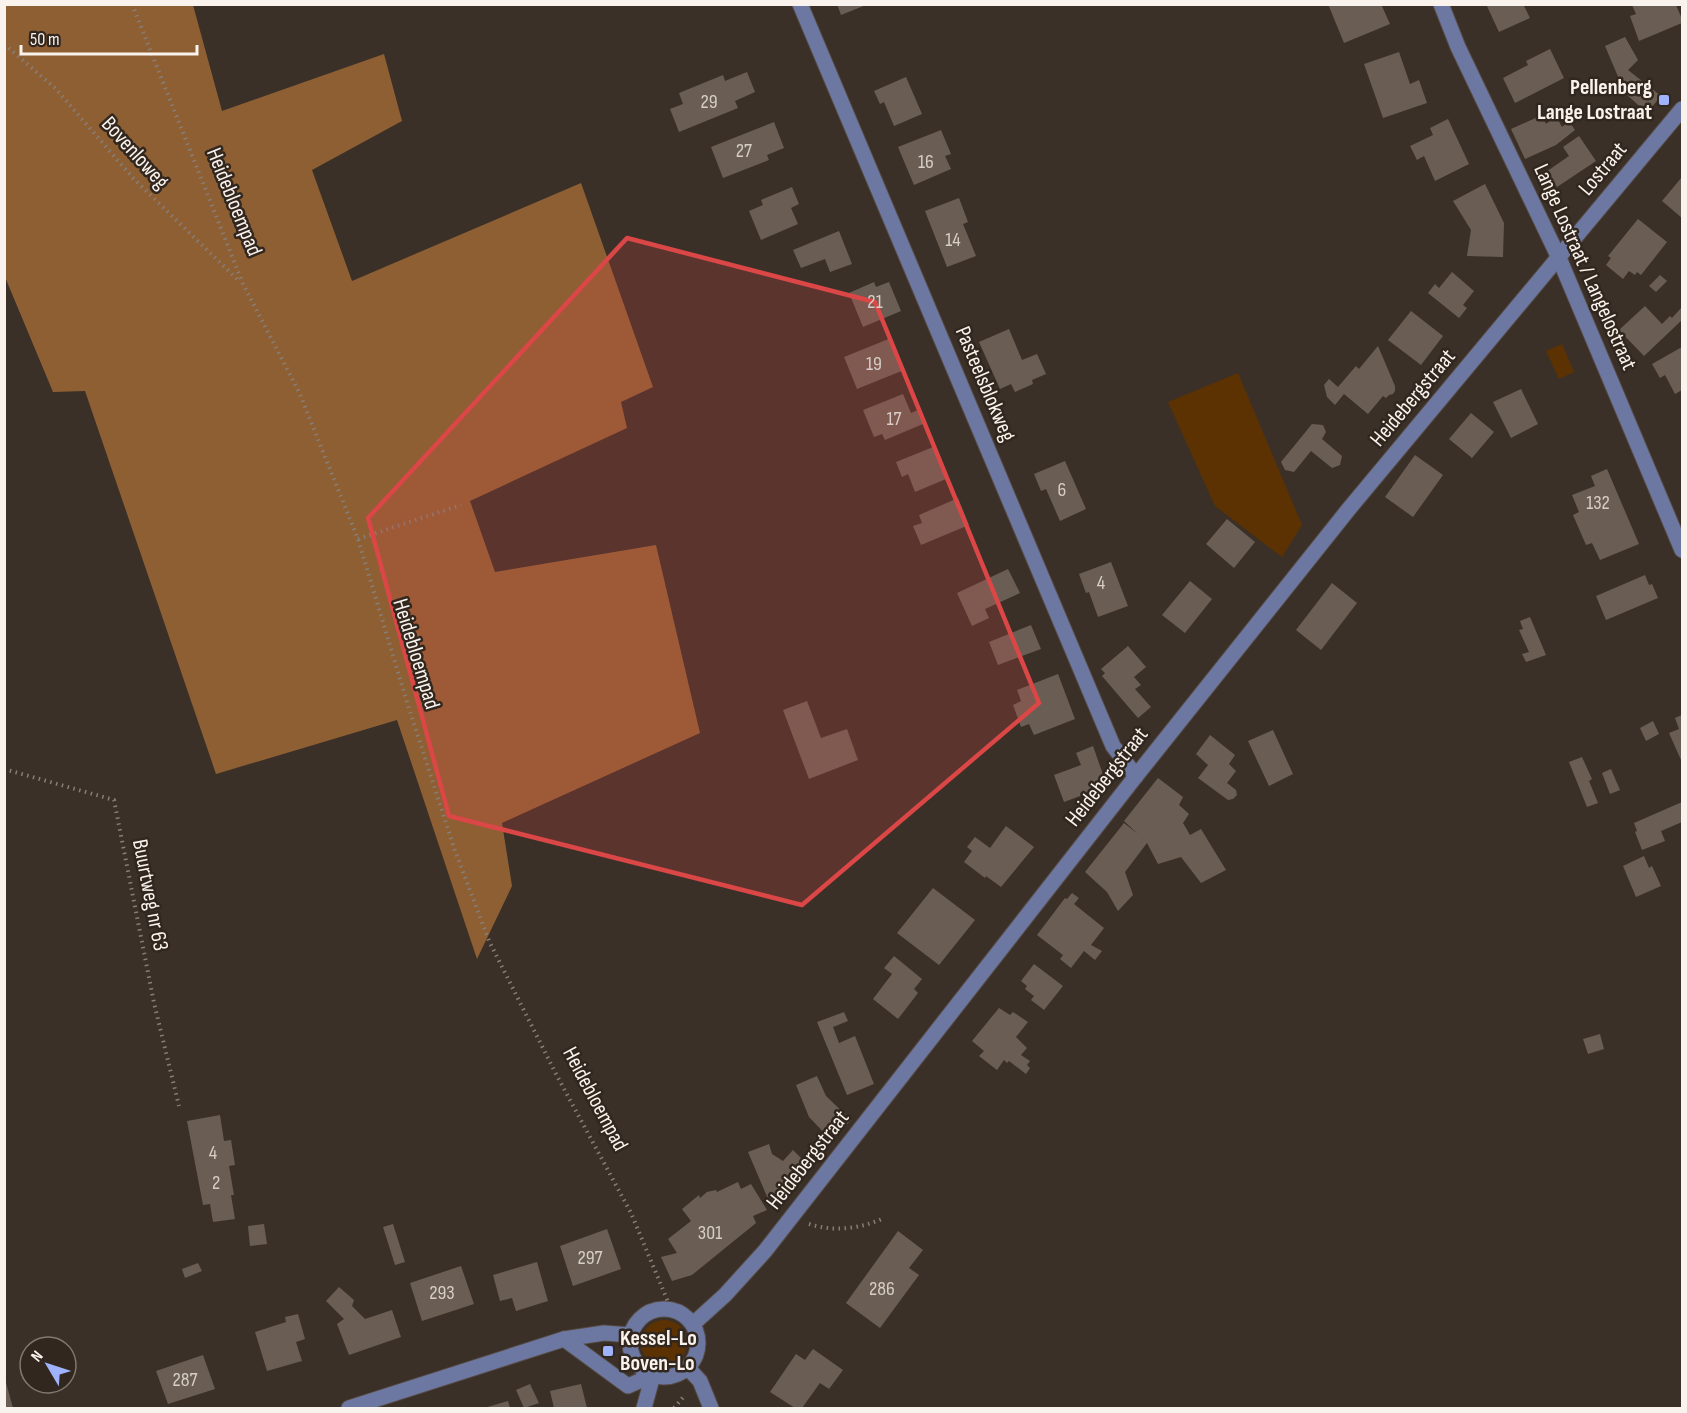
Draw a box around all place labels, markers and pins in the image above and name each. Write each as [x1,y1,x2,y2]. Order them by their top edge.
place label: Pellenberg Lange Lostraat [1537,74,1652,126]
marker: Pellenberg Lange Lostraat [1657,93,1671,107]
place label: Kessel-Lo Boven-Lo [620,1325,697,1377]
marker: Kessel-Lo Boven-Lo [601,1344,615,1358]

